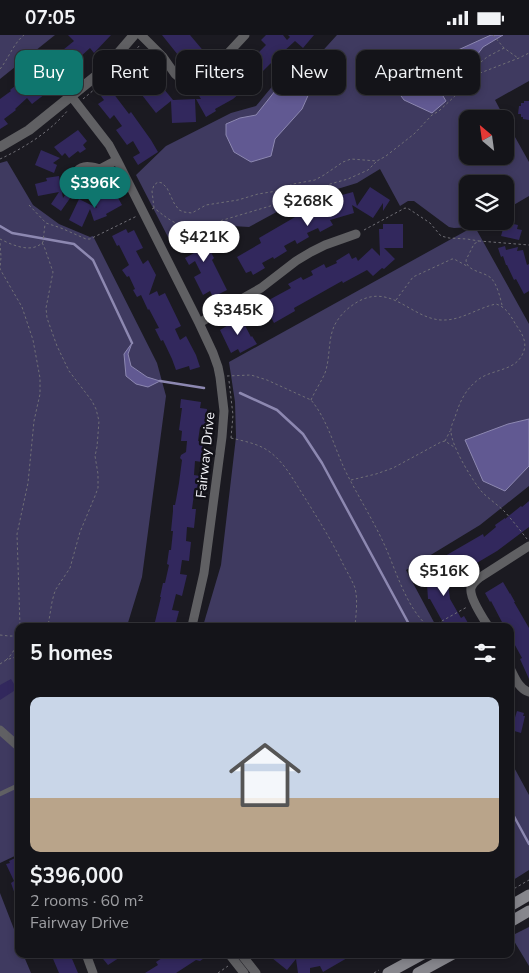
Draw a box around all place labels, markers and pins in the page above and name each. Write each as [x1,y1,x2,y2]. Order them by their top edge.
pin: $396K [60,167,130,209]
pin: $268K [273,185,343,227]
pin: $421K [169,221,239,263]
pin: $345K [203,293,273,336]
pin: $516K [409,555,479,597]

